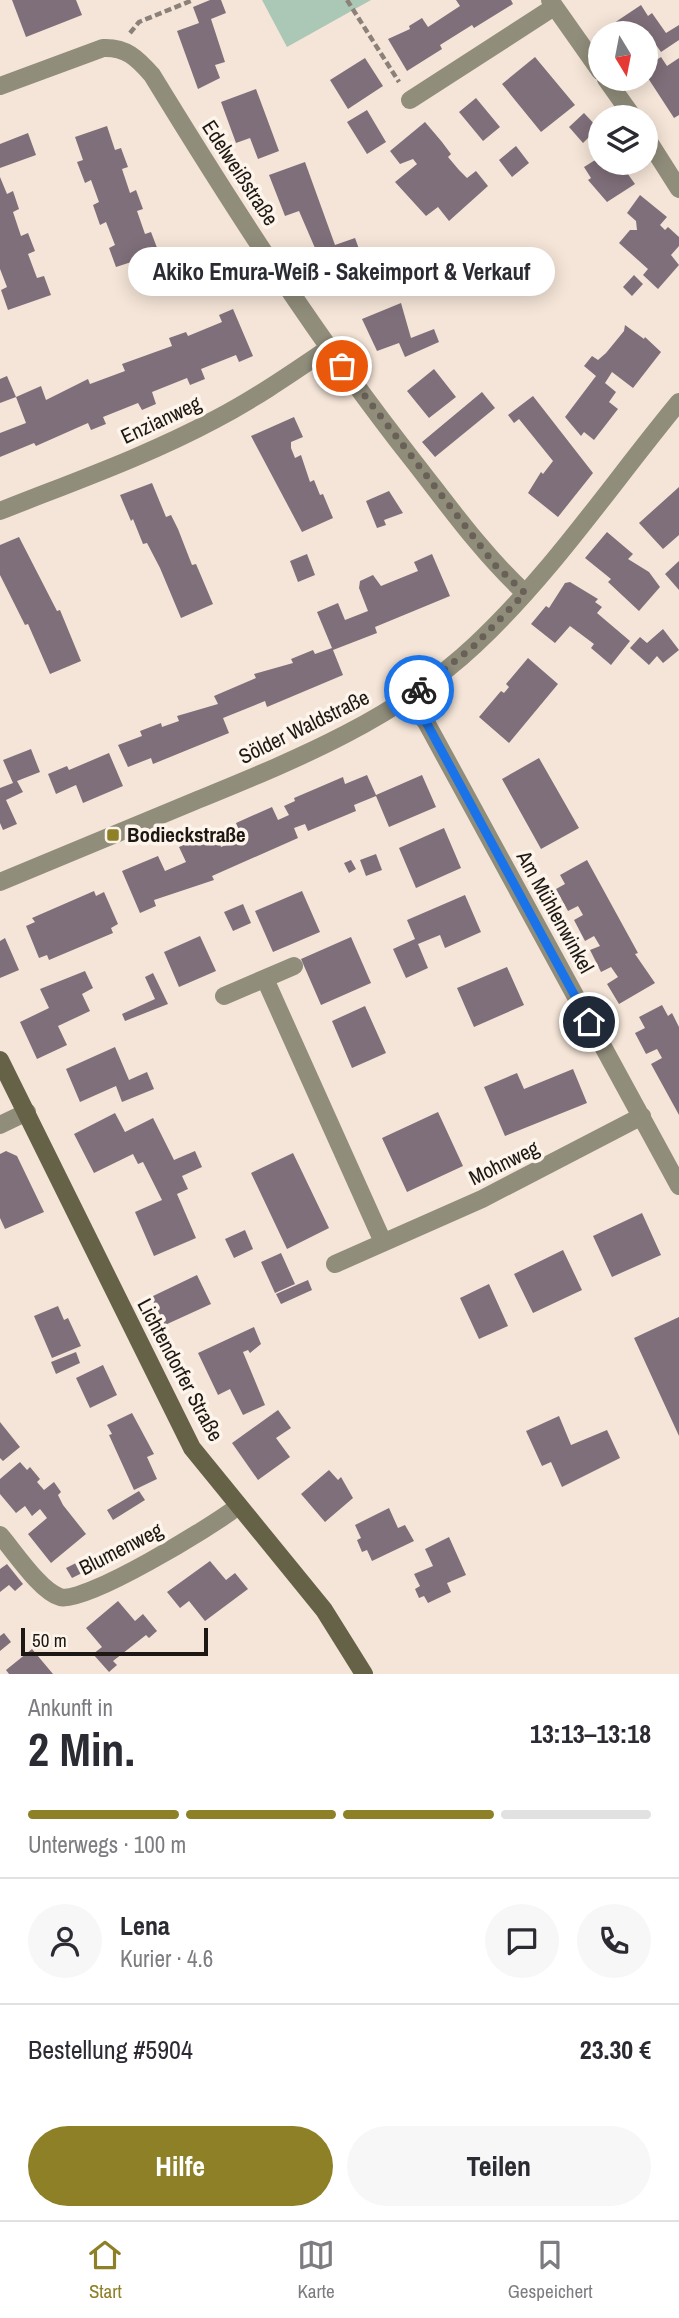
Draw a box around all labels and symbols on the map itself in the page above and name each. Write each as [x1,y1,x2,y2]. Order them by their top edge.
north arrow [588,21,658,91]
street label: Edelweißstraße [195,114,285,231]
callout: Akiko Emura-Weiß - Sakeimport & Verkauf [128,247,556,296]
pin [312,336,372,396]
street label: Enzianweg [116,388,206,451]
courier [384,655,454,725]
street label: Sölder Waldstraße [234,682,374,771]
place label: Bodieckstraße [127,820,246,849]
marker: Bodieckstraße [105,827,121,843]
street label: Am Mühlenwinkel [509,844,601,978]
pin [559,992,619,1052]
street label: Mohnweg [464,1133,544,1192]
street label: Lichtendorfer Straße [131,1293,230,1446]
street label: Blumenweg [74,1515,168,1582]
scale bar [21,1625,208,1657]

